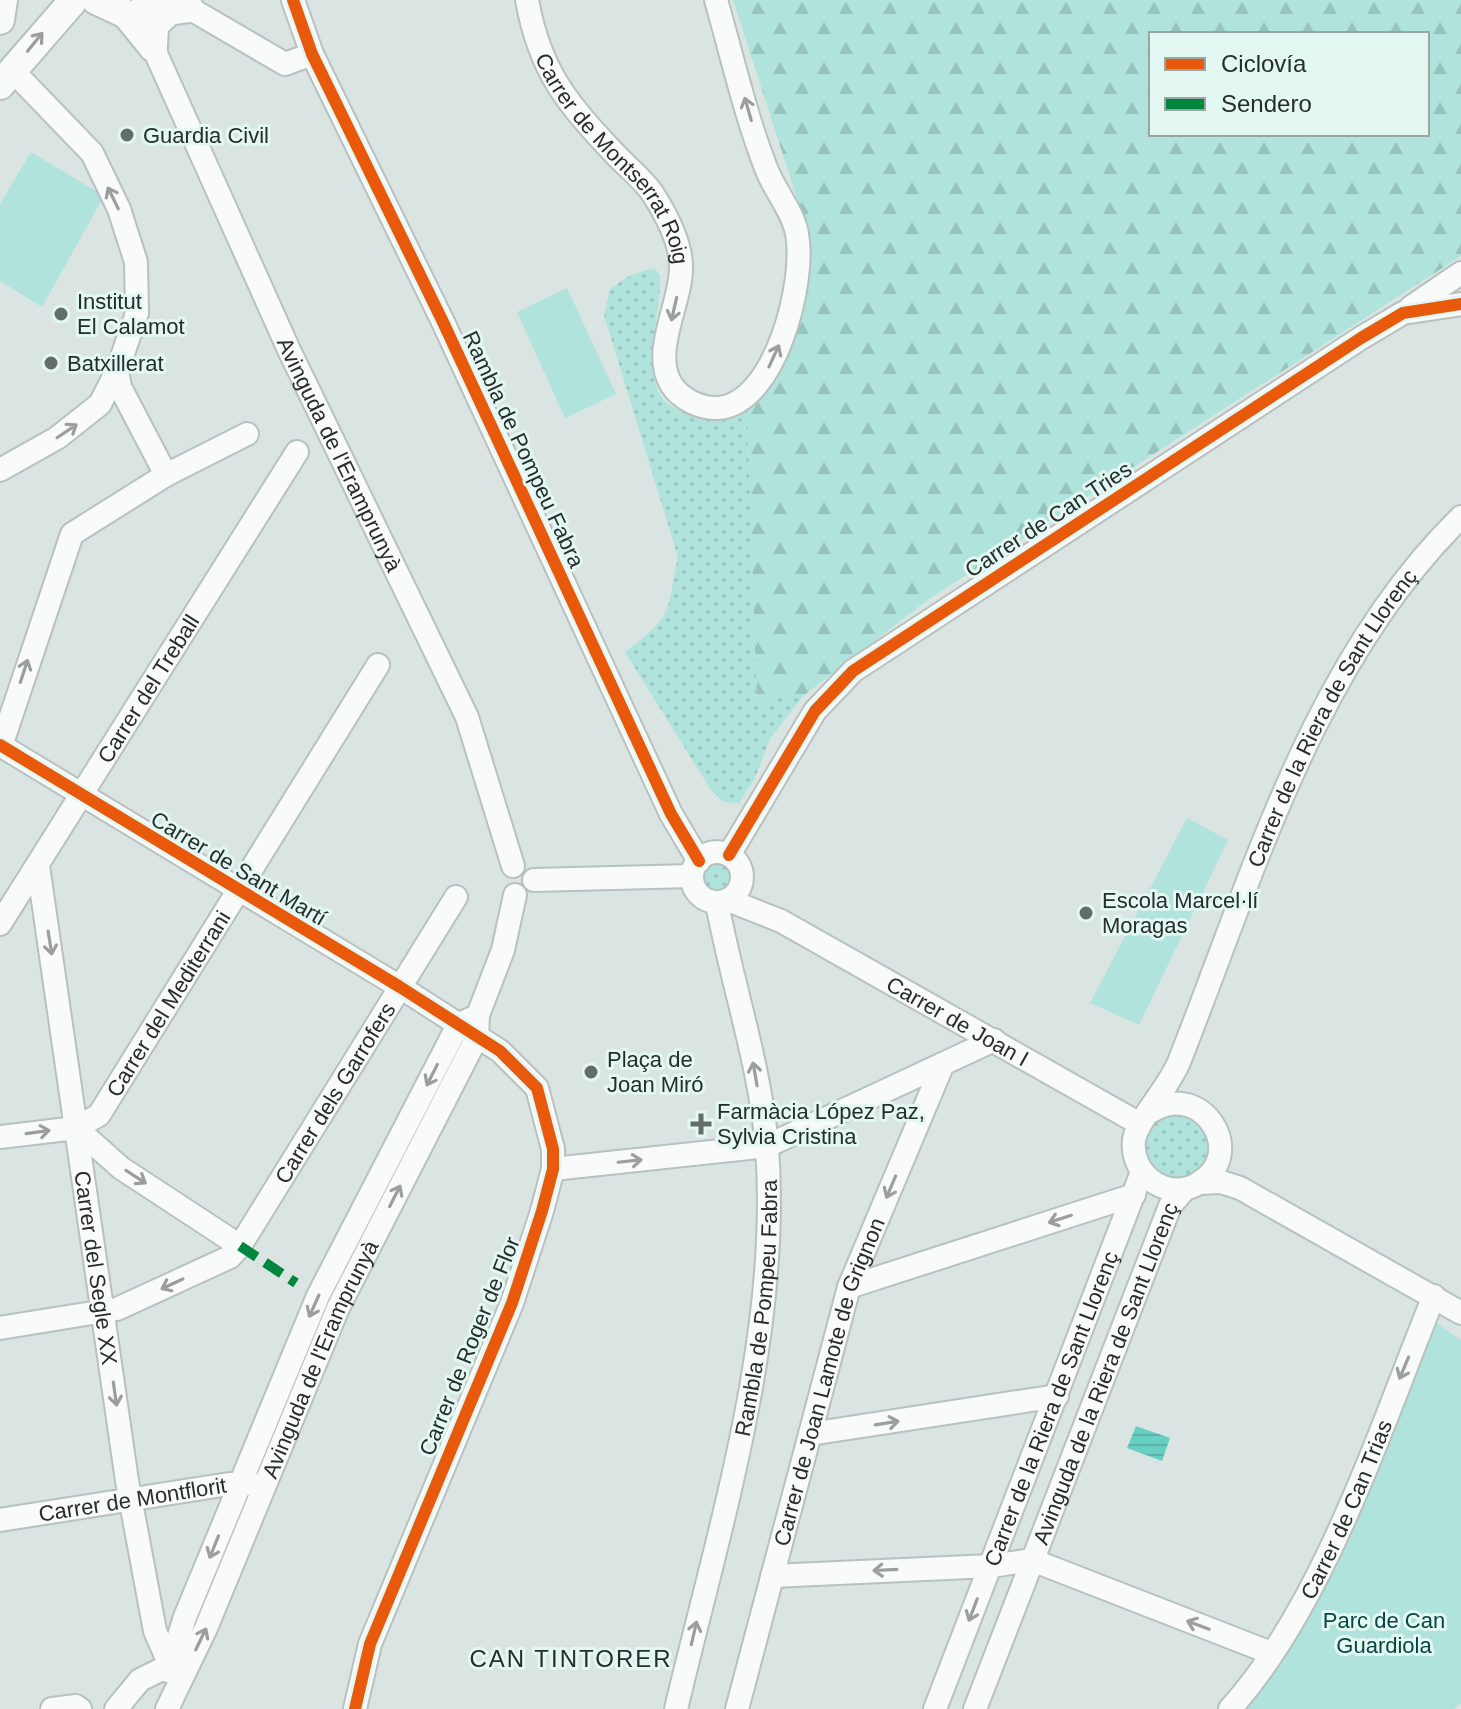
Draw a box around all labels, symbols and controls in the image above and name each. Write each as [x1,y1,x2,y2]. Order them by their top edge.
one-way arrow [26,32,43,53]
legend [1149,32,1429,136]
street label: Carrer de Montserrat Roig [530,49,693,266]
text: Ciclovía [1221,50,1307,77]
text: Sendero [1221,90,1312,117]
one-way arrow [740,97,755,123]
place label: Guardia Civil [143,123,269,148]
marker: Guardia Civil [118,126,136,144]
one-way arrow [105,186,120,210]
place label: Institut El Calamot [77,289,185,339]
one-way arrow [666,295,681,321]
marker: Institut El Calamot [52,305,70,323]
street label: Rambla de Pompeu Fabra [458,327,590,572]
street label: Avinguda de l'Eramprunyà [272,333,407,576]
one-way arrow [767,344,782,368]
place label: Batxillerat [67,351,164,376]
marker: Batxillerat [42,354,60,372]
one-way arrow [56,422,78,439]
street label: Carrer de Can Tries [960,456,1136,583]
street label: Carrer de la Riera de Sant Llorenç [1243,564,1422,871]
street label: Carrer del Treball [93,610,204,768]
one-way arrow [18,659,33,684]
street label: Carrer de Sant Martí [146,806,331,931]
place label: Escola Marcel·lí Moragas [1102,888,1258,938]
marker: Escola Marcel·lí Moragas [1077,904,1095,922]
street label: Carrer del Mediterrani [101,906,236,1101]
one-way arrow [44,930,59,955]
street label: Carrer de Joan I [882,971,1033,1071]
street label: Carrer dels Garrofers [270,998,401,1188]
place label: Plaça de Joan Miró [607,1047,704,1097]
one-way arrow [746,1062,761,1087]
one-way arrow [424,1063,440,1087]
marker: Plaça de Joan Miró [582,1063,600,1081]
place label: Farmàcia López Paz, Sylvia Cristina [717,1099,925,1149]
marker: Farmàcia López Paz, Sylvia Cristina [692,1115,710,1133]
one-way arrow [25,1124,50,1139]
one-way arrow [616,1153,643,1168]
street label: Carrer del Segle XX [69,1169,122,1367]
one-way arrow [124,1170,147,1186]
one-way arrow [882,1175,897,1199]
street label: Rambla de Pompeu Fabra [730,1179,782,1439]
one-way arrow [388,1185,404,1209]
street label: Avinguda de la Riera de Sant Llorenç [1028,1199,1183,1548]
one-way arrow [1048,1212,1073,1227]
street label: Carrer de Joan Lamote de Grignon [769,1214,890,1549]
street label: Carrer de Roger de Flor [414,1233,525,1459]
street label: Avinguda de l'Eramprunyà [257,1236,384,1482]
street label: Carrer de la Riera de Sant Llorenç [979,1248,1123,1570]
one-way arrow [160,1277,185,1292]
one-way arrow [306,1294,321,1318]
one-way arrow [1396,1355,1411,1380]
one-way arrow [108,1381,123,1407]
one-way arrow [874,1414,899,1429]
street label: Carrer de Can Trias [1295,1417,1397,1604]
street label: Carrer de Montflorit [37,1473,228,1527]
one-way arrow [206,1534,221,1559]
one-way arrow [872,1563,899,1578]
one-way arrow [965,1597,979,1622]
park label: Parc de Can Guardiola [1323,1608,1445,1658]
one-way arrow [1186,1617,1211,1631]
one-way arrow [687,1621,702,1646]
one-way arrow [194,1627,209,1651]
district label: CAN TINTORER [469,1645,673,1672]

